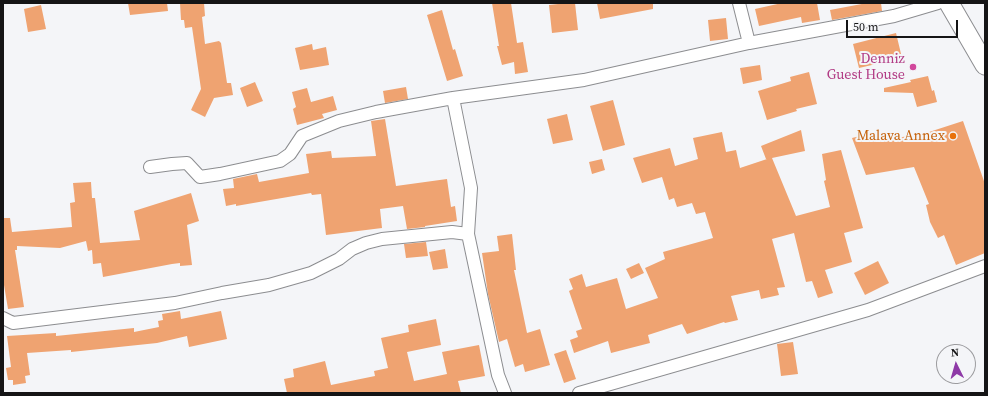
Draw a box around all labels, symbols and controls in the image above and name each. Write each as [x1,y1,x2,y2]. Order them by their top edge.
scale bar [848,12,960,38]
text: 50 m [853,19,879,35]
place label: Denniz Guest House [827,51,905,84]
marker: Denniz Guest House [908,62,918,72]
place label: Malava Annex [857,128,945,144]
marker: Malava Annex [948,131,958,141]
north arrow [936,344,976,384]
text: N [950,345,960,360]

